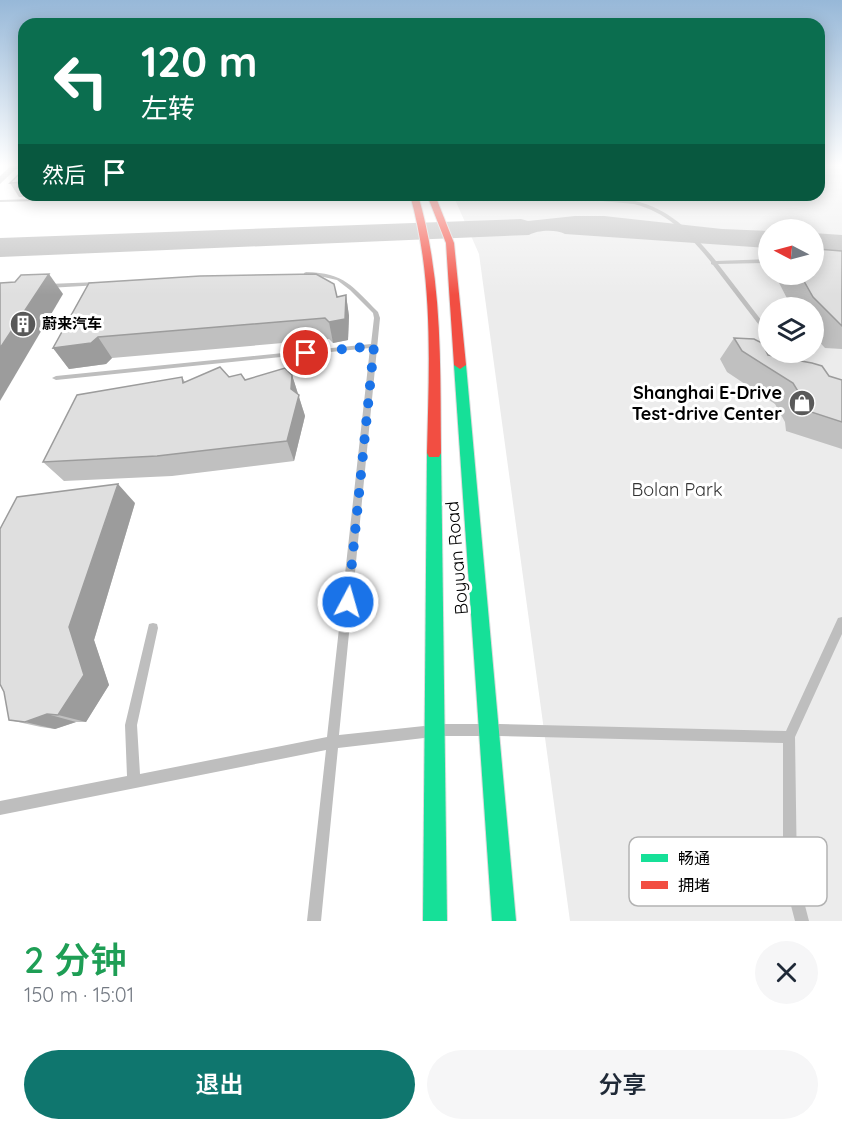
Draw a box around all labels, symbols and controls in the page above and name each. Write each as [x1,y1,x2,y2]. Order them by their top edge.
text: 120 m [141,35,258,88]
icon: left [42,42,120,120]
text: 左转 [141,91,195,125]
icon: arrive [98,156,131,189]
text: 然后 [42,161,86,189]
north arrow [758,219,824,285]
map controls [758,219,824,363]
button: layers [758,297,824,363]
building icon: 蔚来汽车 [8,309,38,339]
place label: 蔚来汽车 [42,314,102,333]
pin [280,327,331,378]
icon: arrive [289,336,322,369]
place label: Shanghai E-Drive Test-drive Center [632,381,782,425]
shop icon: Shanghai E-Drive Test-drive Center [787,388,817,418]
park label: Bolan Park [631,478,723,501]
street label: Boyuan Road [440,500,473,616]
position arrow [316,570,380,634]
legend [629,837,827,906]
text: 畅通 [678,848,710,868]
text: 拥堵 [678,875,710,895]
text: 2 分钟 [24,937,126,982]
button: close [755,941,818,1004]
text: 150 m · 15:01 [24,982,134,1007]
button: 退出 [24,1050,415,1119]
button: 分享 [427,1050,818,1119]

